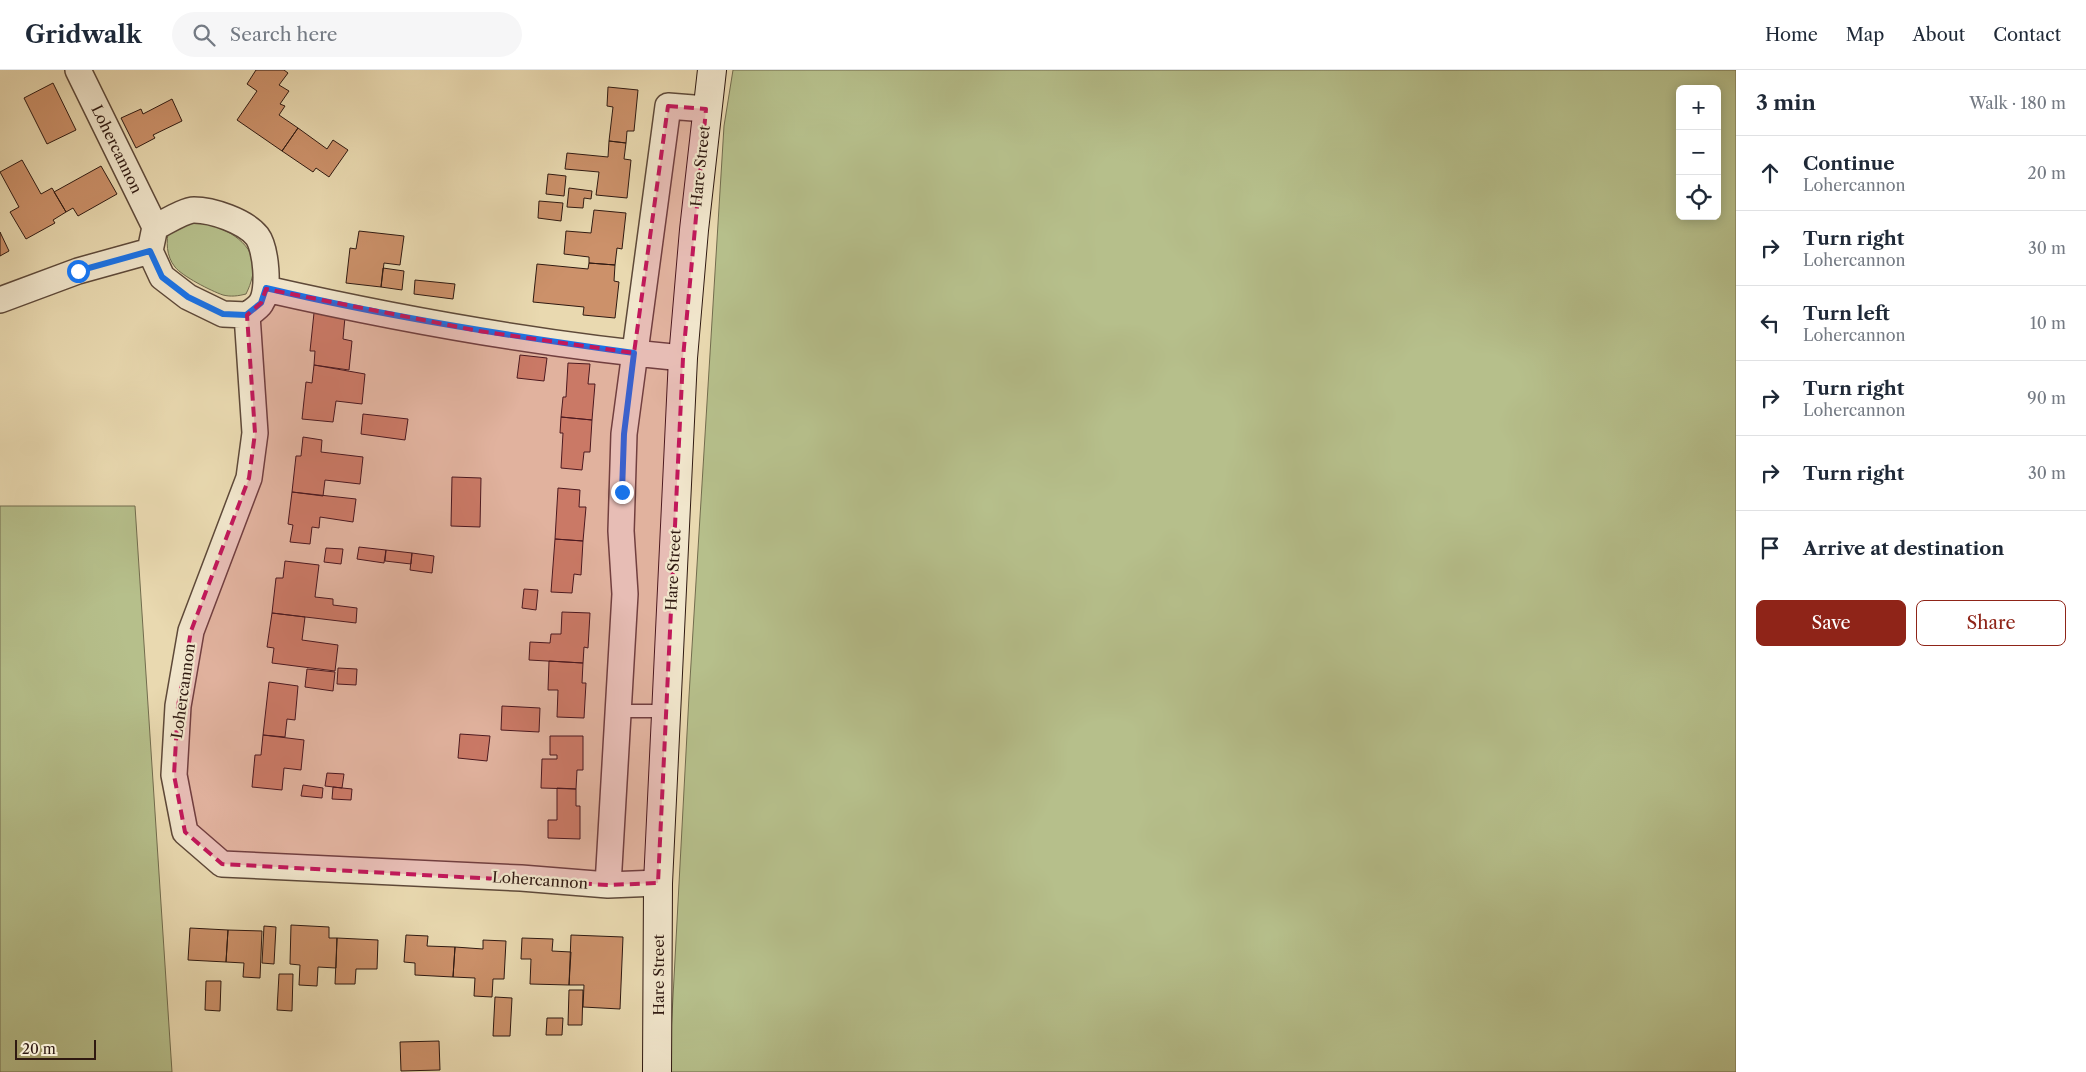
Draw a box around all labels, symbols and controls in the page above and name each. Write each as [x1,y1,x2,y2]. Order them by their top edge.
search box [172,12,522,57]
text: Gridwalk [25,20,142,49]
icon: search [190,21,218,49]
text: Search here [230,23,338,46]
text: Home [1765,24,1818,46]
text: Map [1846,24,1884,46]
text: About [1912,24,1965,46]
text: Contact [1993,24,2061,46]
map controls [1676,85,1721,220]
button: + [1676,85,1721,130]
text: 3 min [1756,90,1816,115]
text: Walk · 180 m [1969,93,2066,113]
street label: Lohercannon [87,102,147,197]
street label: Hare Street [686,124,714,208]
button: − [1676,130,1721,175]
text: Continue [1803,152,1895,175]
icon: ahead [1756,159,1784,187]
text: 20 m [2027,163,2066,183]
button: locate [1676,175,1721,220]
text: Lohercannon [1803,175,1906,195]
text: Turn right [1803,227,1904,250]
icon: right [1756,234,1784,262]
text: 30 m [2028,238,2066,258]
text: Lohercannon [1803,250,1906,270]
route start [67,260,90,283]
text: Turn left [1803,302,1890,325]
icon: left [1756,309,1784,337]
text: 10 m [2030,313,2066,333]
text: Lohercannon [1803,325,1906,345]
text: Turn right [1803,377,1904,400]
icon: right [1756,384,1784,412]
text: 90 m [2027,388,2066,408]
text: Lohercannon [1803,400,1906,420]
icon: right [1756,459,1784,487]
text: Turn right [1803,462,1904,485]
text: 30 m [2028,463,2066,483]
route end [611,481,634,504]
street label: Hare Street [661,528,685,611]
icon: arrive [1756,534,1784,562]
text: Arrive at destination [1803,537,2004,560]
button: Save [1756,600,1906,646]
button: Share [1916,600,2066,646]
street label: Lohercannon [167,642,199,740]
street label: Lohercannon [491,867,589,893]
street label: Hare Street [649,933,668,1016]
scale bar [15,1037,96,1060]
text: 20 m [22,1040,56,1058]

